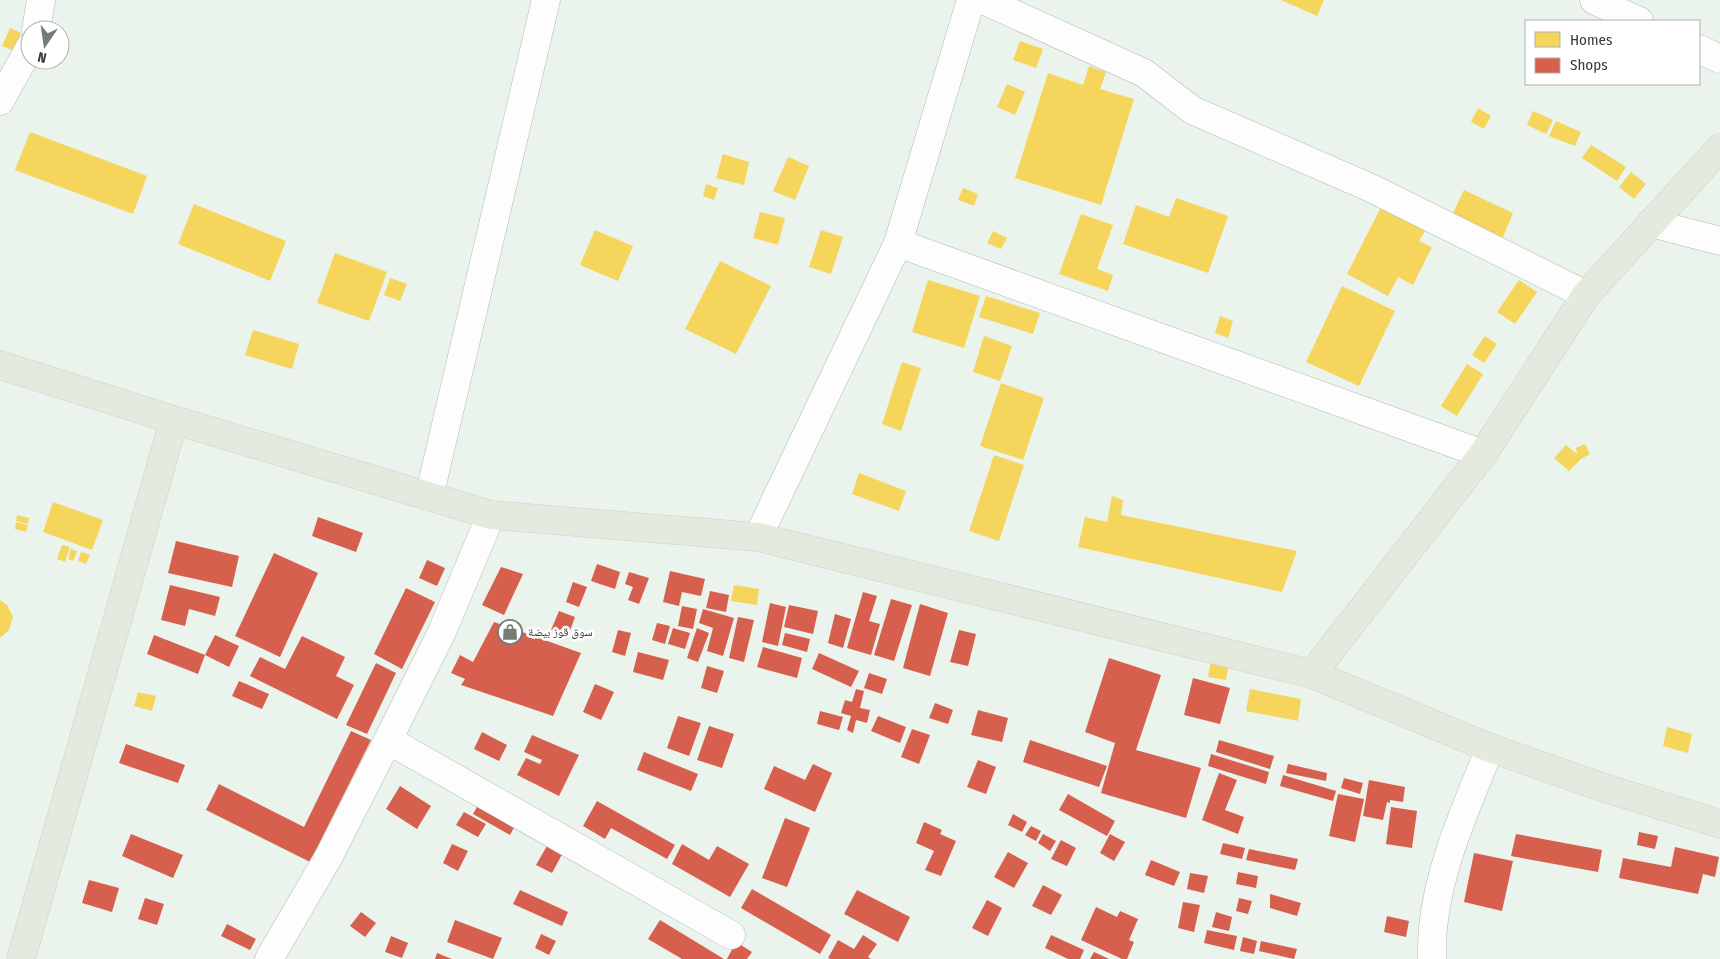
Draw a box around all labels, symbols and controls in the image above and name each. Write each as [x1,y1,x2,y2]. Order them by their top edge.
north arrow [20,20,70,70]
legend [1525,20,1700,85]
text: Homes [1570,31,1612,49]
text: N [36,48,48,66]
text: Shops [1570,56,1608,74]
shop icon: سوق قوز بيضة [497,619,523,645]
place label: سوق قوز بيضة [528,625,593,639]

